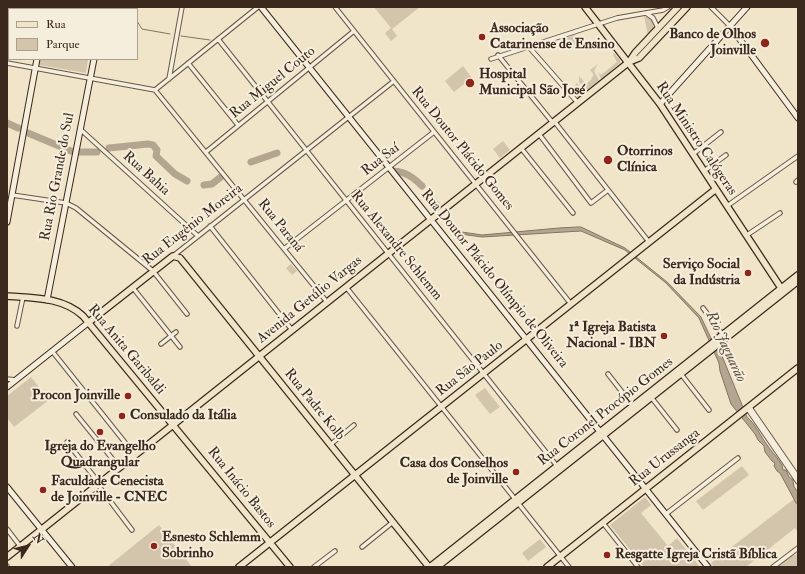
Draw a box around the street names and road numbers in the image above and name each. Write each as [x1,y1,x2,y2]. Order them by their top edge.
street label: Rua Miguel Couto [227,43,319,123]
street label: Rua Ministro Calógeras [652,79,740,199]
street label: Rua Doutor Plácido Gomes [407,84,517,214]
street label: Rua Rio Grande do Sul [37,112,79,242]
street label: Rua Saí [359,140,403,180]
street label: Rua Bahia [119,148,173,200]
street label: Rua Eugênio Moreira [140,181,246,269]
street label: Rua Doutor Plácido Olímpio de Oliveira [417,186,571,372]
street label: Rua Alexandre Schlemm [347,188,445,304]
street label: Rua Paraná [254,196,306,256]
street label: Avenida Getúlio Vargas [254,253,366,347]
street label: Rua Anita Garibaldi [84,302,168,398]
street label: Rua São Paulo [433,338,507,400]
street label: Rua Coronel Procópio Gomes [535,354,677,470]
street label: Rua Padre Kolb [280,366,348,444]
street label: Rua Urussanga [626,425,704,491]
street label: Rua Inácio Bastos [203,444,279,532]

